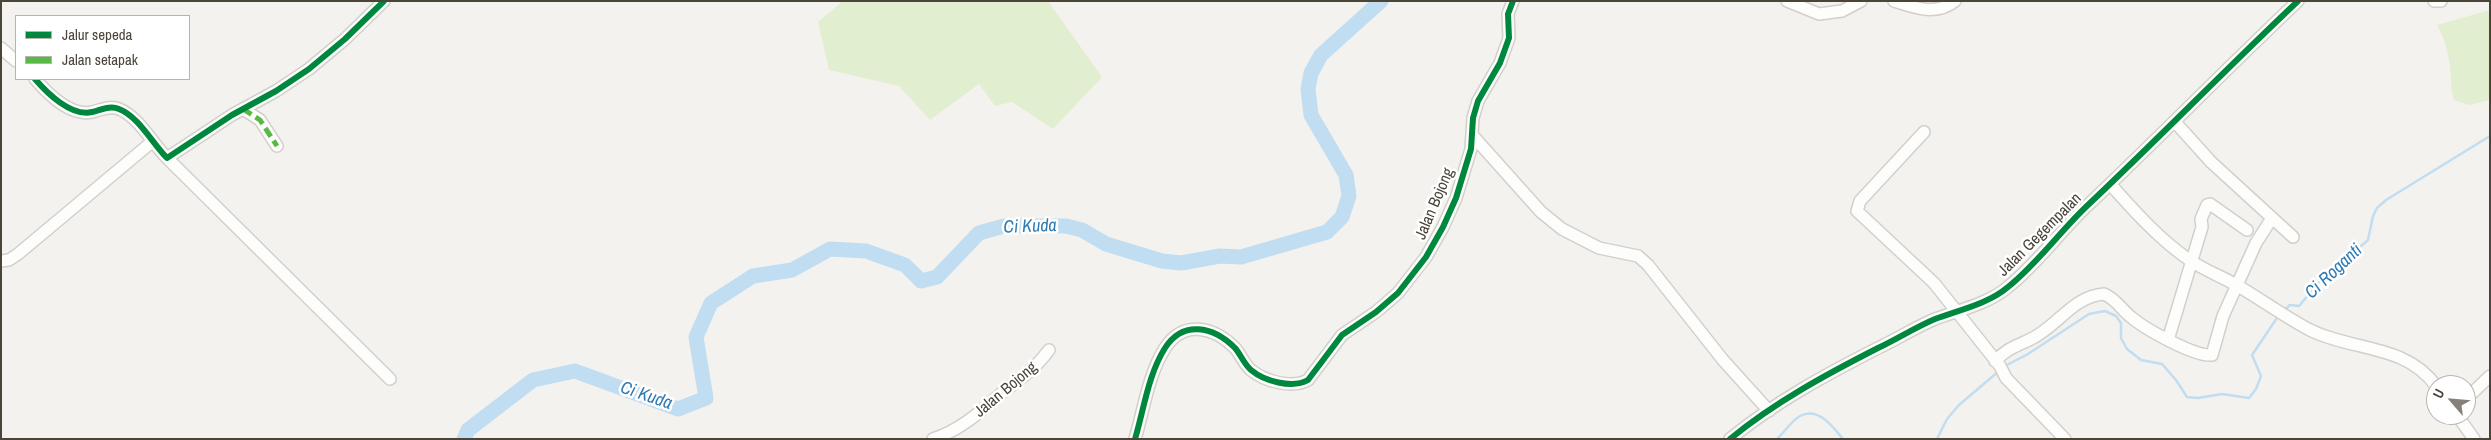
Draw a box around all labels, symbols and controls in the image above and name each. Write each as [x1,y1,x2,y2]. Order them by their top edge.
legend [15,15,190,80]
text: Jalur sepeda [62,24,132,45]
text: Jalan setapak [62,49,138,70]
street label: Jalan Bojong [1411,165,1459,243]
street label: Jalan Gegempalan [1994,189,2086,281]
water label: Ci Kuda [1003,215,1057,239]
water label: Ci Roganti [2301,240,2367,304]
street label: Jalan Bojong [971,358,1041,422]
north arrow [2426,375,2476,425]
water label: Ci Kuda [617,377,675,415]
text: U [2429,386,2448,401]

